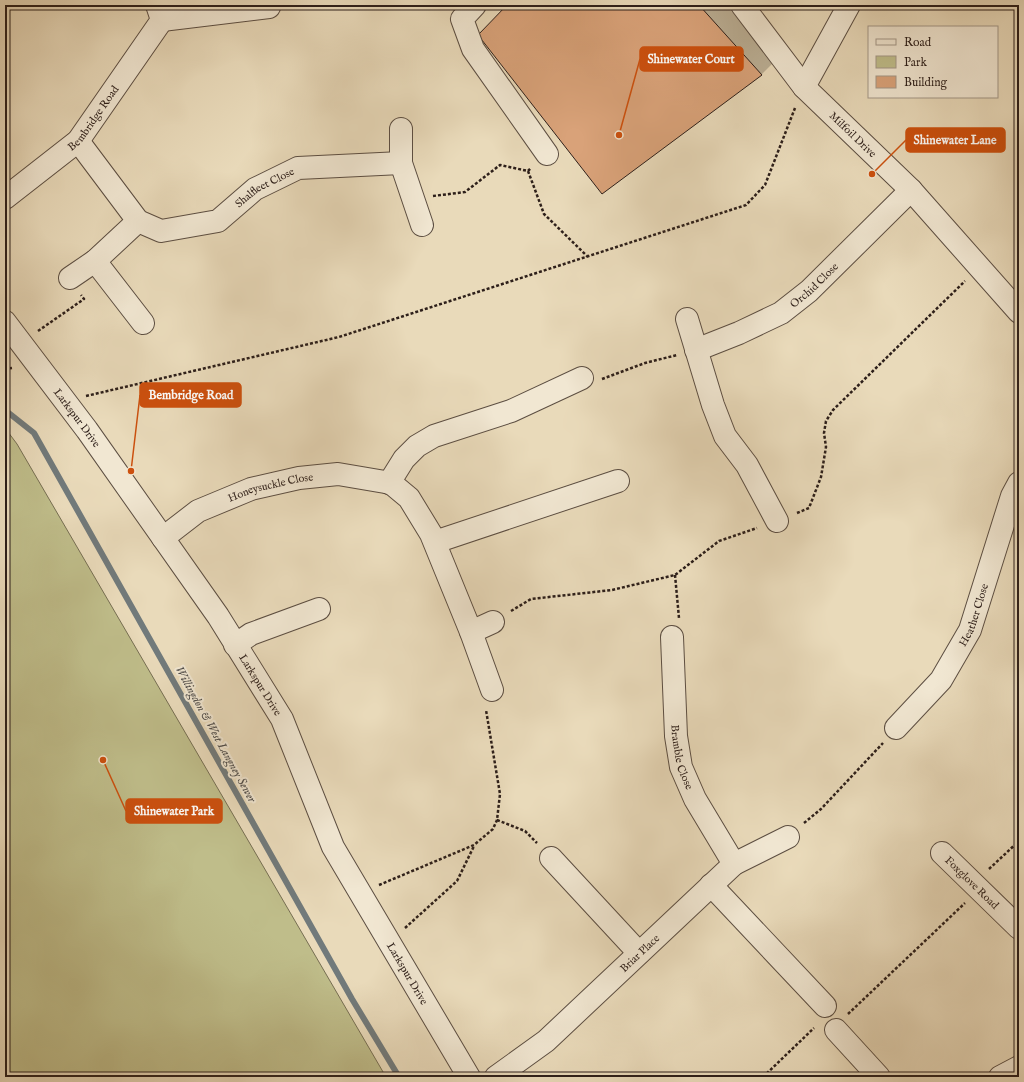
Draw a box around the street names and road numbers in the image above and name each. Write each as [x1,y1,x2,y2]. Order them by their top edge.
street label: Bembridge Road [65,83,122,154]
street label: Milfoil Drive [826,109,879,161]
street label: Shalfleet Close [233,165,297,211]
street label: Orchid Close [787,260,842,311]
street label: Larkspur Drive [50,386,103,451]
street label: Honeysuckle Close [226,471,314,506]
street label: Heather Close [956,582,992,649]
street label: Larkspur Drive [235,652,284,719]
street label: Bramble Close [668,724,696,792]
street label: Foxglove Road [941,854,1001,913]
street label: Briar Place [617,932,663,976]
street label: Larkspur Drive [383,940,431,1008]

